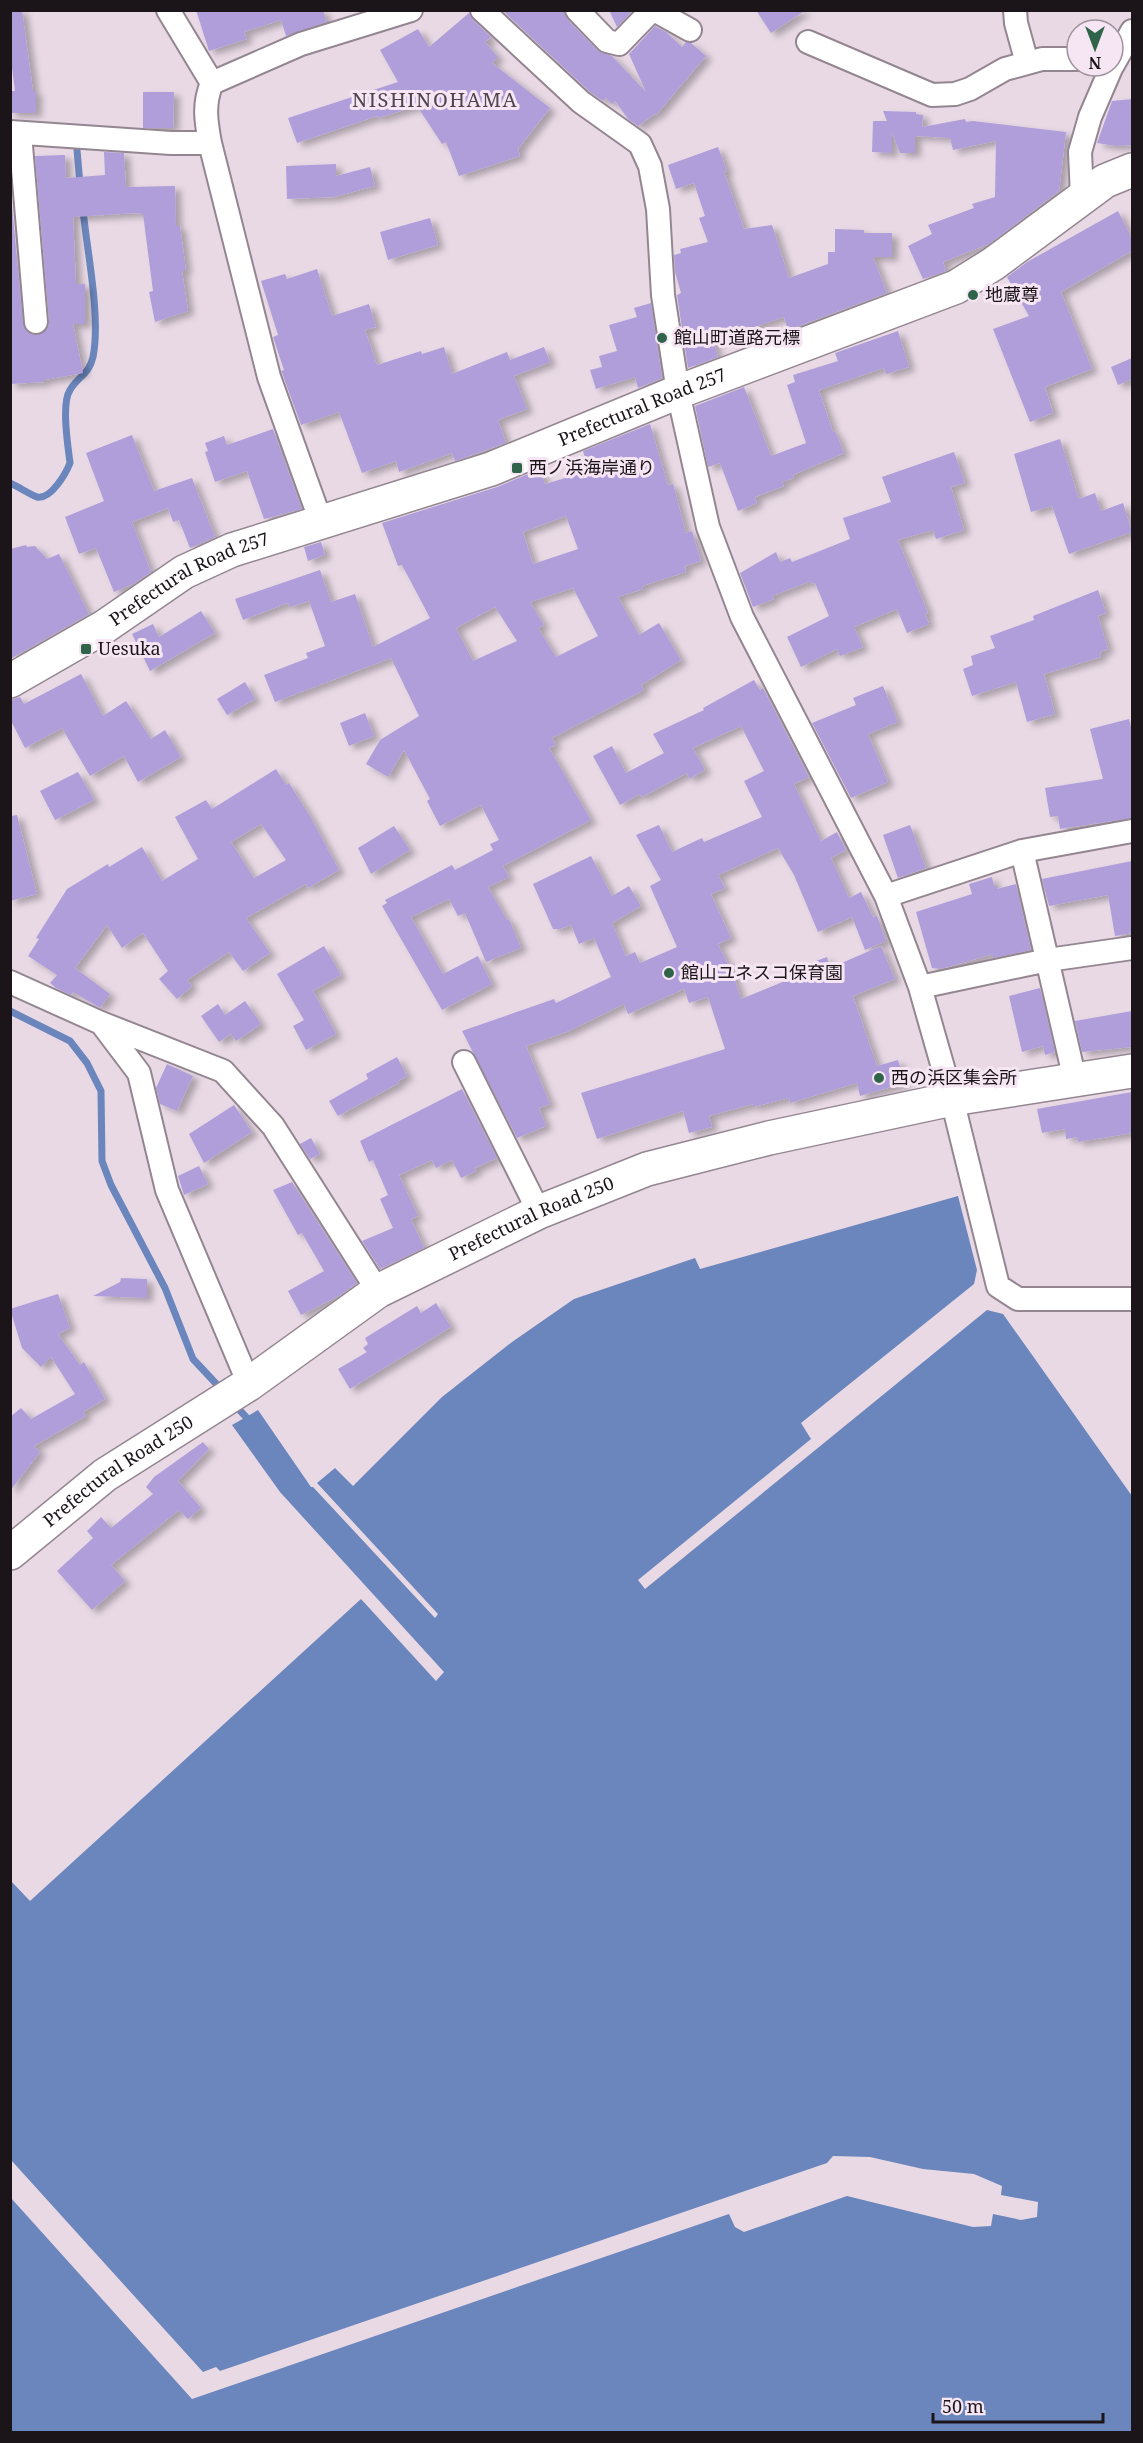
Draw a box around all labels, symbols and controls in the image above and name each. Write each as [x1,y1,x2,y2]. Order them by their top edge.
north arrow [1065,18,1125,78]
text: N [1088,52,1101,74]
district label: NISHINOHAMA [352,86,518,113]
place label: 地蔵尊 [985,282,1039,306]
marker: 地蔵尊 [966,288,980,302]
place label: 館山町道路元標 [674,325,800,349]
marker: 館山町道路元標 [655,331,669,345]
street label: Prefectural Road 257 [554,362,729,451]
place label: 西ノ浜海岸通り [529,455,655,479]
marker: 西ノ浜海岸通り [510,461,524,475]
street label: Prefectural Road 257 [104,526,272,631]
place label: Uesuka [98,636,161,660]
marker: Uesuka [79,642,93,656]
place label: 館山ユネスコ保育園 [681,960,843,984]
marker: 館山ユネスコ保育園 [662,966,676,980]
place label: 西の浜区集会所 [891,1065,1017,1089]
marker: 西の浜区集会所 [872,1071,886,1085]
street label: Prefectural Road 250 [444,1170,617,1265]
street label: Prefectural Road 250 [38,1409,197,1532]
scale bar [933,2386,1102,2424]
text: 50 m [942,2394,984,2418]

